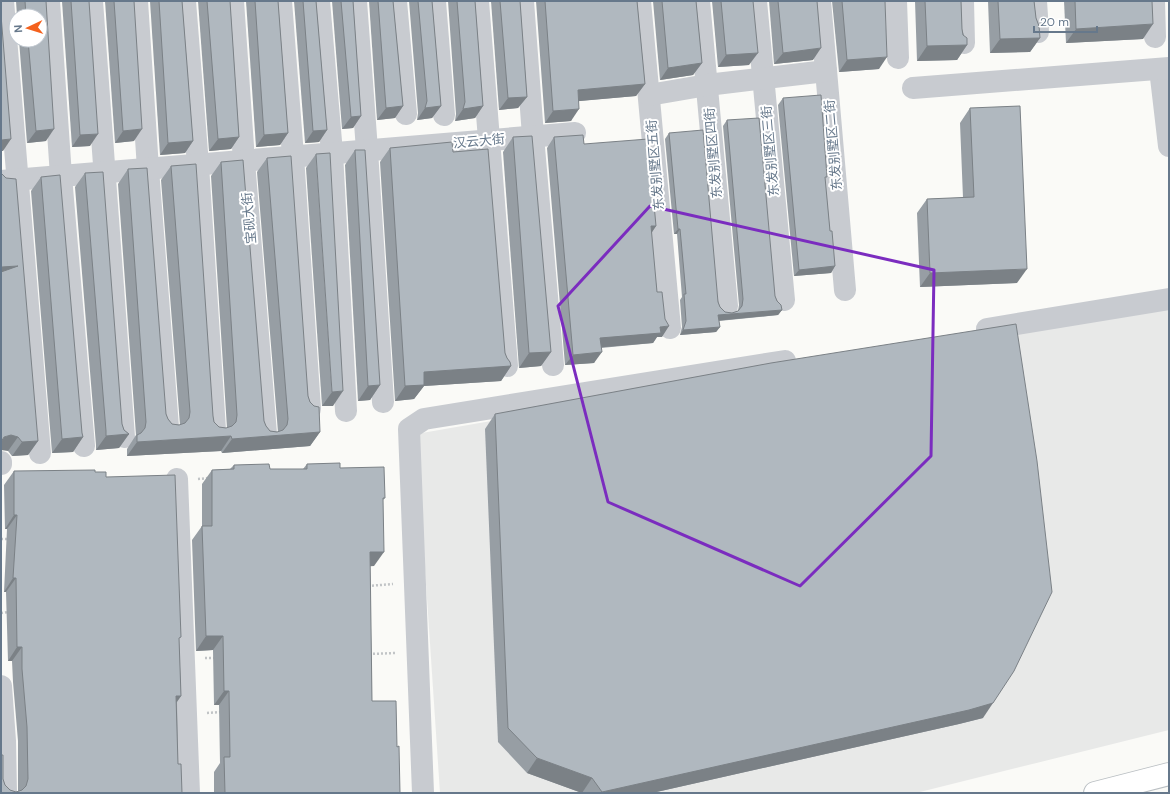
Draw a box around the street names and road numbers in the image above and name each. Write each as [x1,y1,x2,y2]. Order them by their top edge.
street label: 东发别墅区二街 [821,99,845,191]
street label: 东发别墅区三街 [758,105,782,197]
street label: 东发别墅区四街 [701,107,725,199]
street label: 东发别墅区五街 [643,119,667,211]
street label: 汉云大街 [452,130,506,152]
street label: 宝砚大街 [238,191,260,245]

